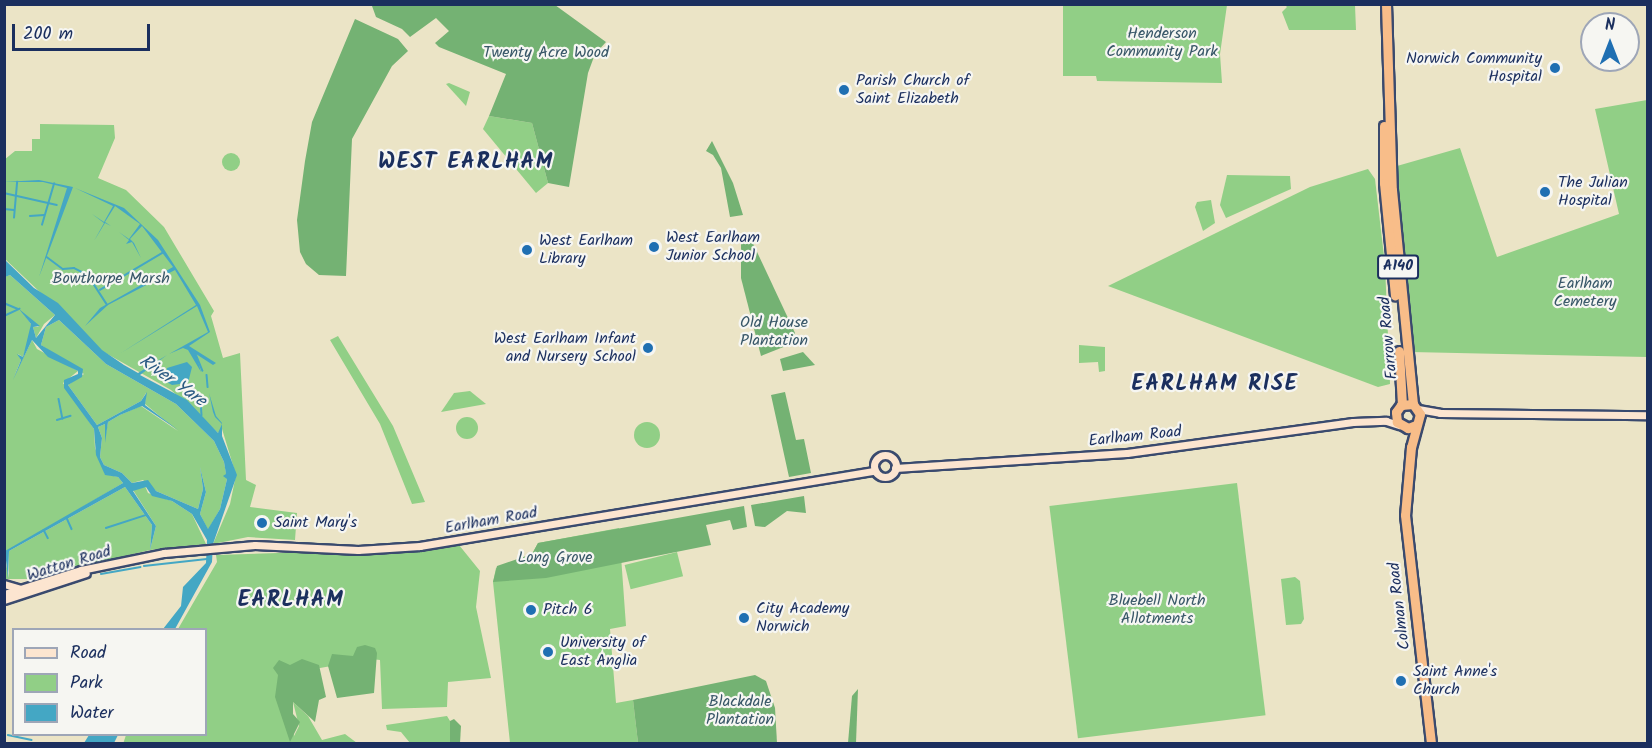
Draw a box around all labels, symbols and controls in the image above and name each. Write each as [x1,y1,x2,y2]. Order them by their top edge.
scale bar [15,12,153,50]
north arrow [1580,12,1640,72]
text: N [1605,13,1615,38]
text: 200 m [23,20,73,49]
park label: Henderson Community Park [1106,24,1218,62]
park label: Twenty Acre Wood [483,43,609,63]
place label: Norwich Community Hospital [1406,49,1542,87]
marker: Norwich Community Hospital [1546,59,1564,77]
place label: Parish Church of Saint Elizabeth [856,71,970,109]
marker: Parish Church of Saint Elizabeth [837,83,851,97]
district label: WEST EARLHAM [378,150,554,176]
place label: The Julian Hospital [1558,173,1628,211]
marker: The Julian Hospital [1536,183,1554,201]
place label: West Earlham Junior School [666,228,760,266]
place label: West Earlham Library [539,231,633,269]
marker: West Earlham Junior School [647,240,661,254]
marker: West Earlham Library [520,243,534,257]
road number: A140 [1377,255,1419,279]
park label: Bowthorpe Marsh [52,269,170,289]
park label: Earlham Cemetery [1554,274,1616,312]
street label: Farrow Road [1376,296,1402,380]
park label: Old House Plantation [740,313,808,351]
place label: West Earlham Infant and Nursery School [494,329,636,367]
marker: West Earlham Infant and Nursery School [641,341,655,355]
water label: River Yare [134,351,210,413]
district label: EARLHAM RISE [1132,372,1298,398]
street label: Earlham Road [1088,423,1182,451]
street label: Earlham Road [443,503,539,539]
place label: Saint Mary's [274,513,357,533]
marker: Saint Mary's [255,516,269,530]
street label: Watton Road [25,542,113,586]
park label: Long Grove [518,548,592,568]
street label: Colman Road [1385,561,1415,651]
district label: EARLHAM [238,588,344,614]
park label: Bluebell North Allotments [1108,591,1206,629]
place label: City Academy Norwich [756,599,849,637]
place label: Pitch 6 [543,600,593,620]
marker: Pitch 6 [524,603,538,617]
marker: City Academy Norwich [737,611,751,625]
legend [12,628,207,736]
place label: University of East Anglia [560,633,645,671]
text: Road [70,639,106,668]
marker: University of East Anglia [541,645,555,659]
place label: Saint Anne's Church [1413,662,1497,700]
text: Park [70,669,103,698]
marker: Saint Anne's Church [1394,674,1408,688]
park label: Blackdale Plantation [706,692,774,730]
text: Water [70,699,114,728]

